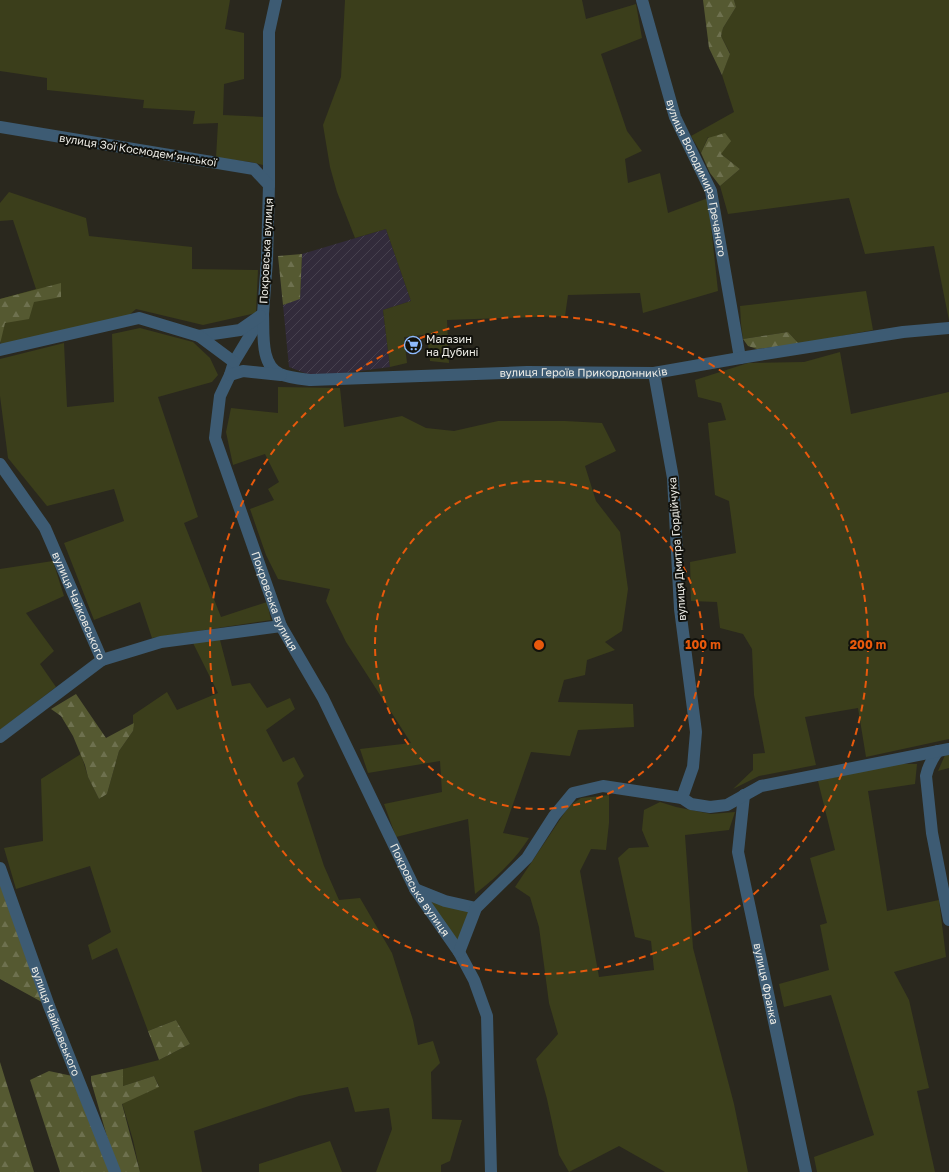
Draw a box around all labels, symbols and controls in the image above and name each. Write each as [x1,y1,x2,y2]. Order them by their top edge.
street label: вулиця Володимира Гречаного [664,98,729,258]
street label: вулиця Зої Космодемʼянської [58,131,219,169]
street label: Покровська вулиця [256,198,275,304]
place label: Магазин на Дубині [426,332,479,358]
supermarket icon: Магазин на Дубині [403,335,423,355]
street label: вулиця Героїв Прикордонників [499,364,668,379]
street label: вулиця Дмитра Гордійчука [665,477,688,621]
street label: вулиця Чайковського [50,550,108,662]
street label: Покровська вулиця [249,550,301,653]
text: 100 m [685,637,721,652]
text: 200 m [850,637,886,652]
centre of rings [532,638,546,652]
street label: Покровська вулиця [388,841,453,939]
street label: вулиця Франка [752,942,781,1025]
street label: вулиця Чайковського [29,964,83,1078]

